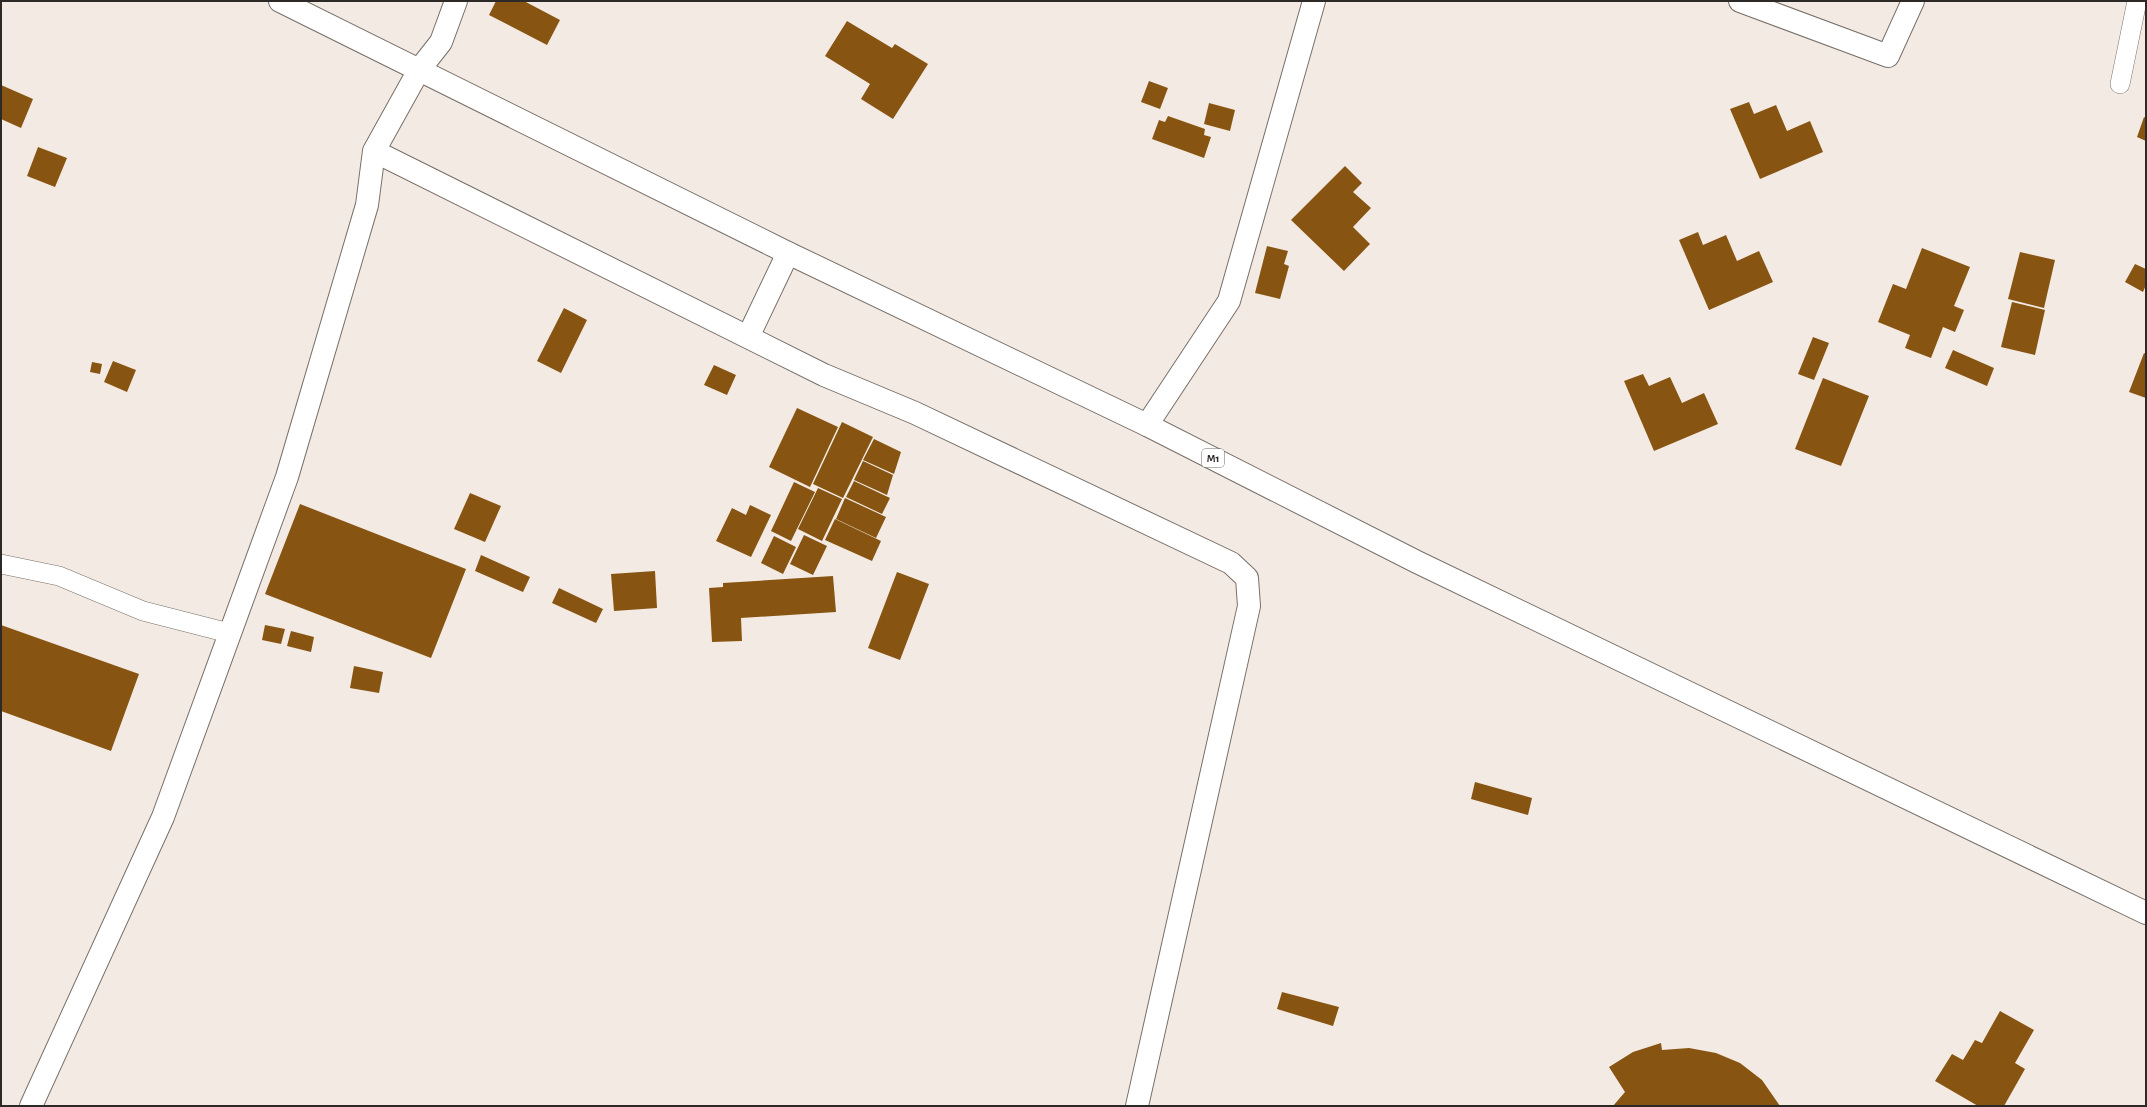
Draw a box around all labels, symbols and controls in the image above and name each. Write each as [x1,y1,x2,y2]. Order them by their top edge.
road number: M1 [1202,449,1224,467]

